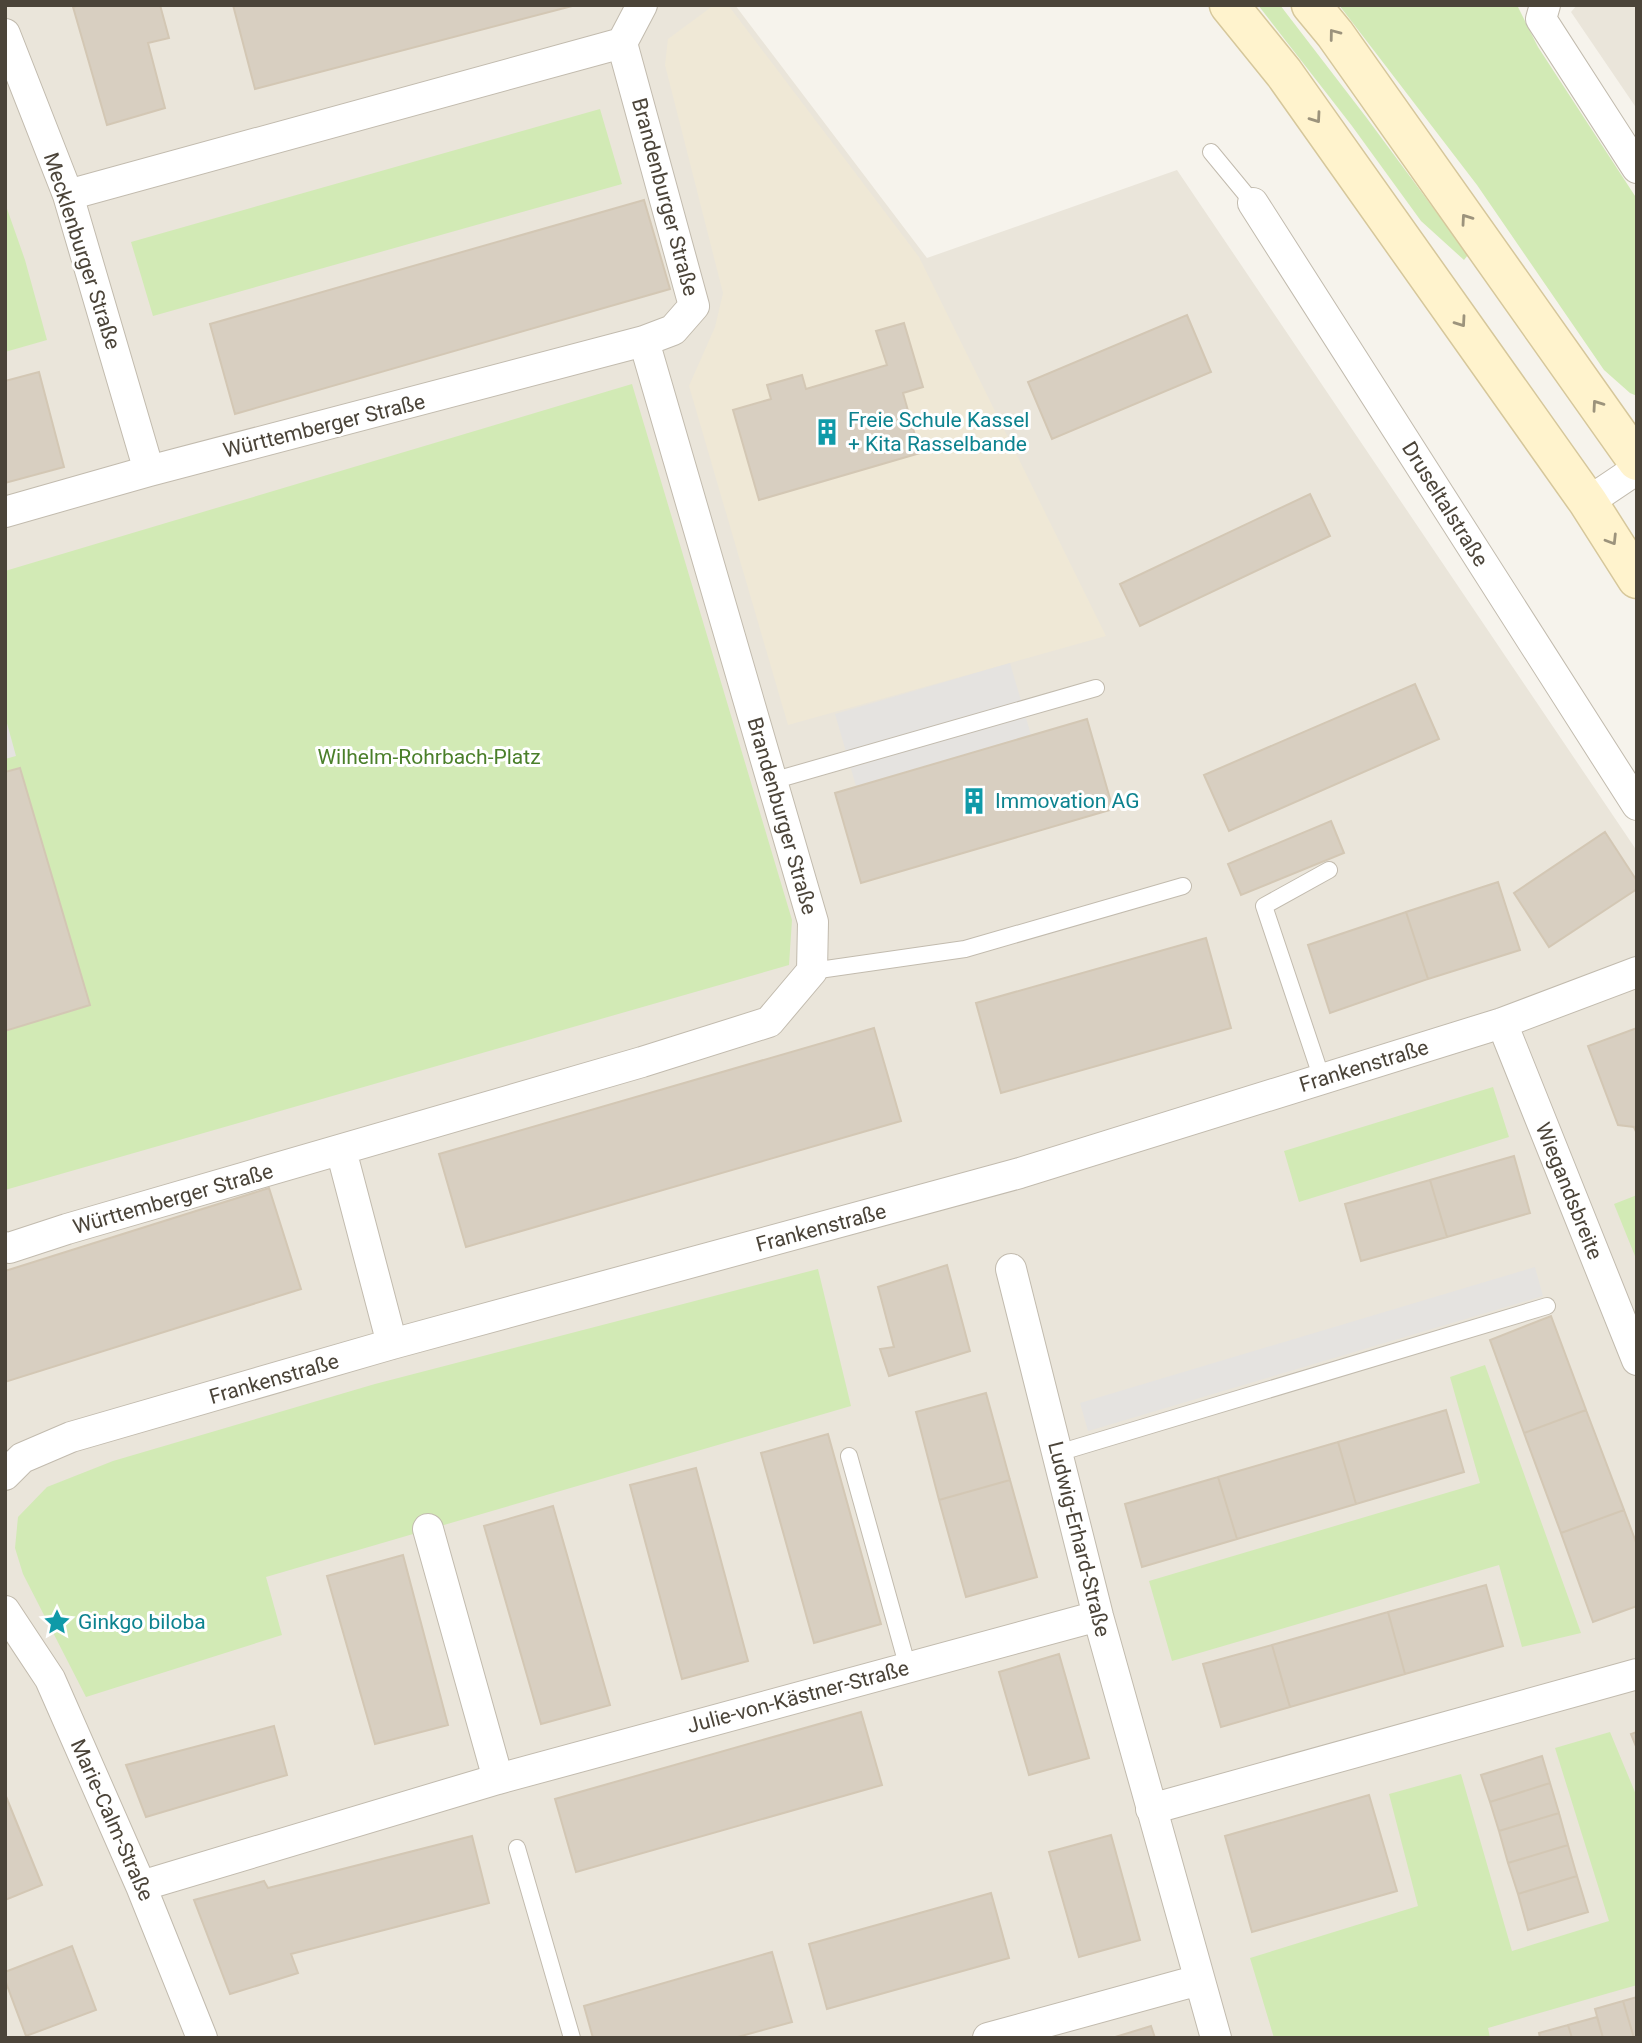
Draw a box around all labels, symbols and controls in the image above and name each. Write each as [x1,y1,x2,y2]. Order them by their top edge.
one-way arrow [1330,29,1343,42]
street label: Brandenburger Straße [627,95,703,299]
one-way arrow [1308,110,1320,122]
street label: Mecklenburger Straße [39,150,125,352]
one-way arrow [1462,214,1474,227]
one-way arrow [1453,314,1465,327]
street label: Württemberger Straße [221,389,427,463]
one-way arrow [1593,400,1605,413]
place label: Freie Schule Kassel + Kita Rasselbande [848,408,1029,456]
building icon: Freie Schule Kassel + Kita Rasselbande [812,417,842,447]
street label: Druseltalstraße [1397,437,1493,571]
one-way arrow [1604,533,1617,546]
street label: Brandenburger Straße [742,715,822,917]
park label: Wilhelm-Rohrbach-Platz [317,745,541,769]
building icon: Immovation AG [959,786,989,816]
place label: Immovation AG [995,789,1139,813]
street label: Frankenstraße [1297,1035,1431,1097]
street label: Wiegandsbreite [1531,1119,1607,1263]
street label: Württemberger Straße [70,1159,276,1239]
street label: Frankenstraße [753,1199,889,1257]
street label: Frankenstraße [206,1349,342,1409]
street label: Ludwig-Erhard-Straße [1043,1439,1115,1639]
place icon: Ginkgo biloba [42,1607,72,1637]
place label: Ginkgo biloba [78,1610,206,1634]
street label: Julie-von-Kästner-Straße [684,1656,912,1738]
street label: Marie-Calm-Straße [66,1735,158,1905]

